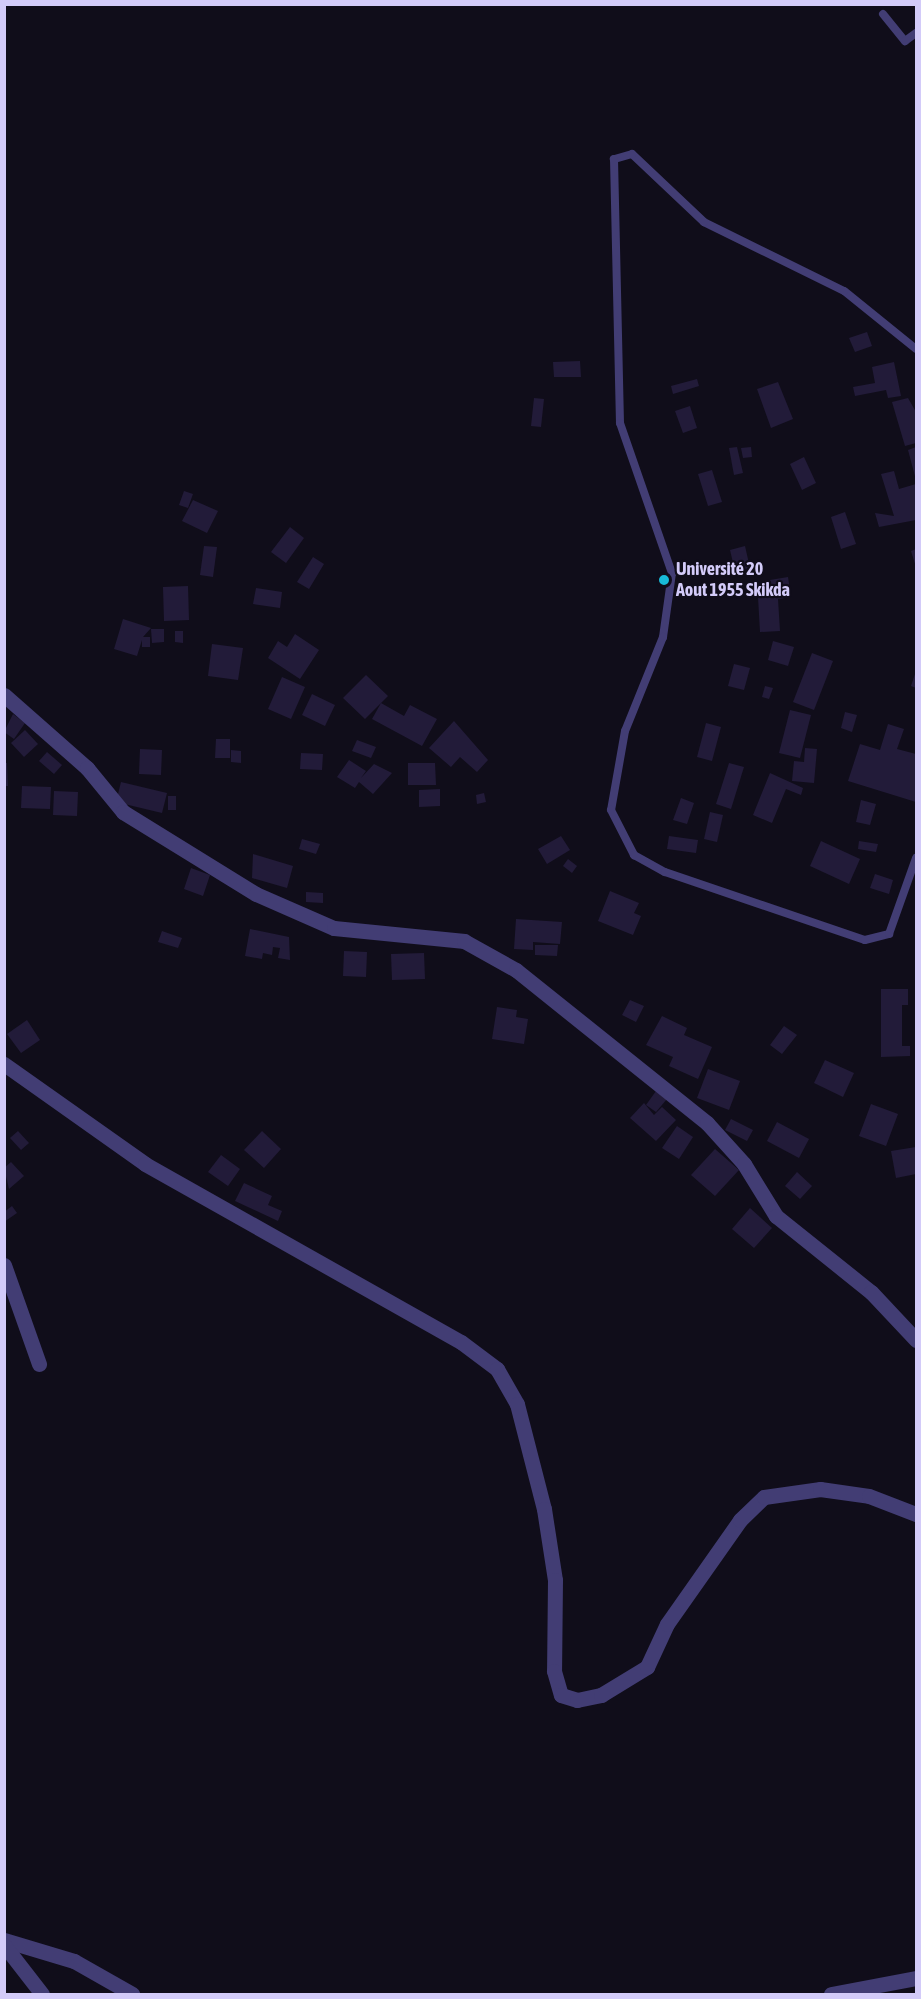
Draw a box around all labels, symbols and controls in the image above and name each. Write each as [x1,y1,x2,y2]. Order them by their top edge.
place label: Université 20 Aout 1955 Skikda [676,559,790,602]
marker: Université 20 Aout 1955 Skikda [657,573,671,587]

